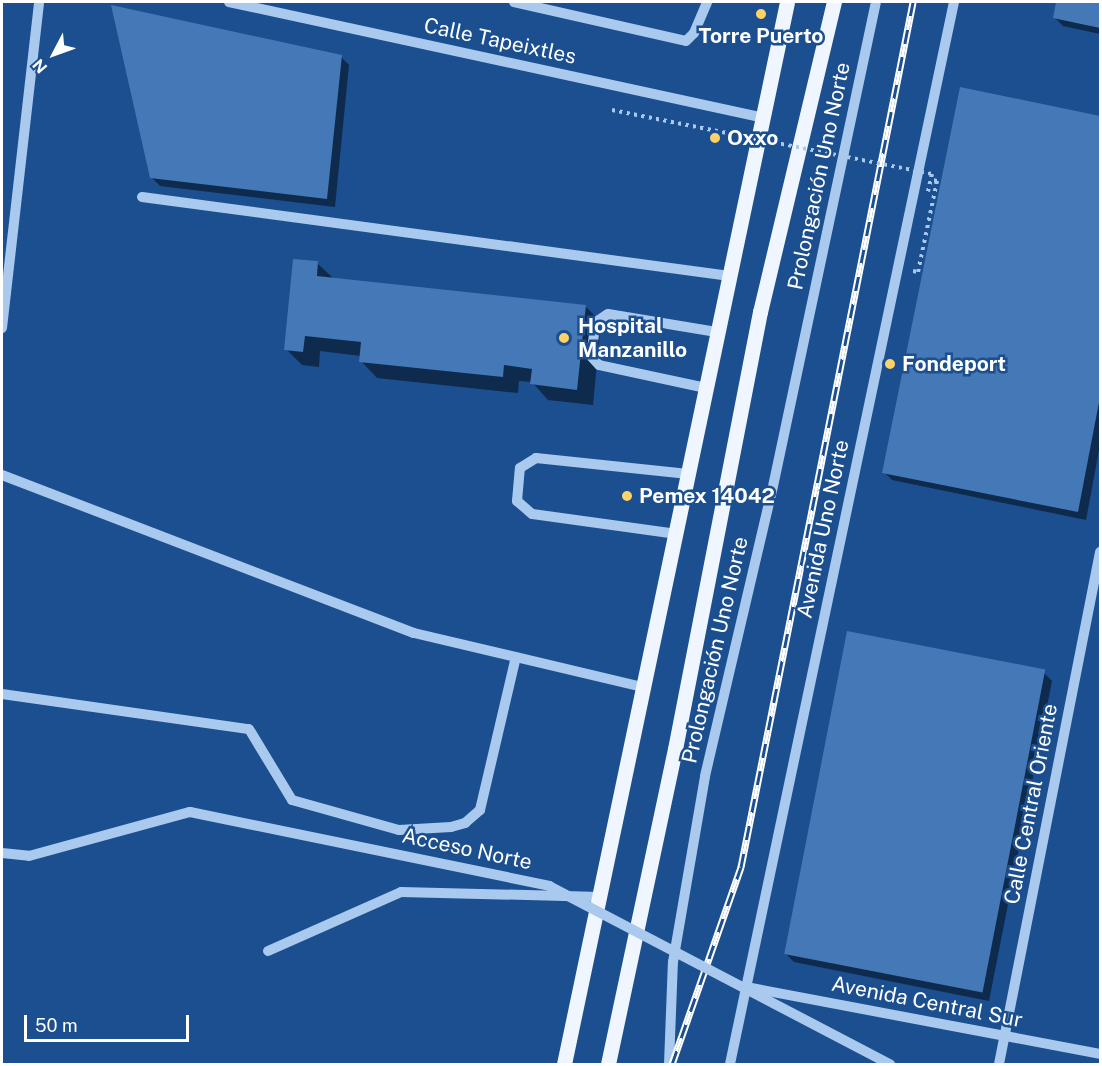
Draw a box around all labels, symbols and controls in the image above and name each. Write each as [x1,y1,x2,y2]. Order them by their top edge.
marker: Torre Puerto [754,7,768,21]
street label: Calle Tapeixtles [422,13,578,69]
place label: Torre Puerto [699,23,823,49]
north arrow [24,24,84,84]
text: N [29,55,51,77]
street label: Prolongación Uno Norte [783,60,855,292]
place label: Oxxo [727,125,778,151]
marker: Oxxo [708,131,722,145]
place label: Hospital Manzanillo [578,313,687,363]
marker: Hospital Manzanillo [555,329,573,347]
place label: Fondeport [902,351,1006,377]
marker: Fondeport [883,357,897,371]
street label: Avenida Uno Norte [792,438,854,620]
place label: Pemex 14042 [639,483,775,509]
marker: Pemex 14042 [620,489,634,503]
street label: Prolongación Uno Norte [677,534,753,766]
street label: Calle Central Oriente [999,702,1063,906]
street label: Acceso Norte [400,823,534,875]
street label: Avenida Central Sur [829,971,1025,1033]
scale bar [27,1003,192,1041]
text: 50 m [35,1015,78,1036]

